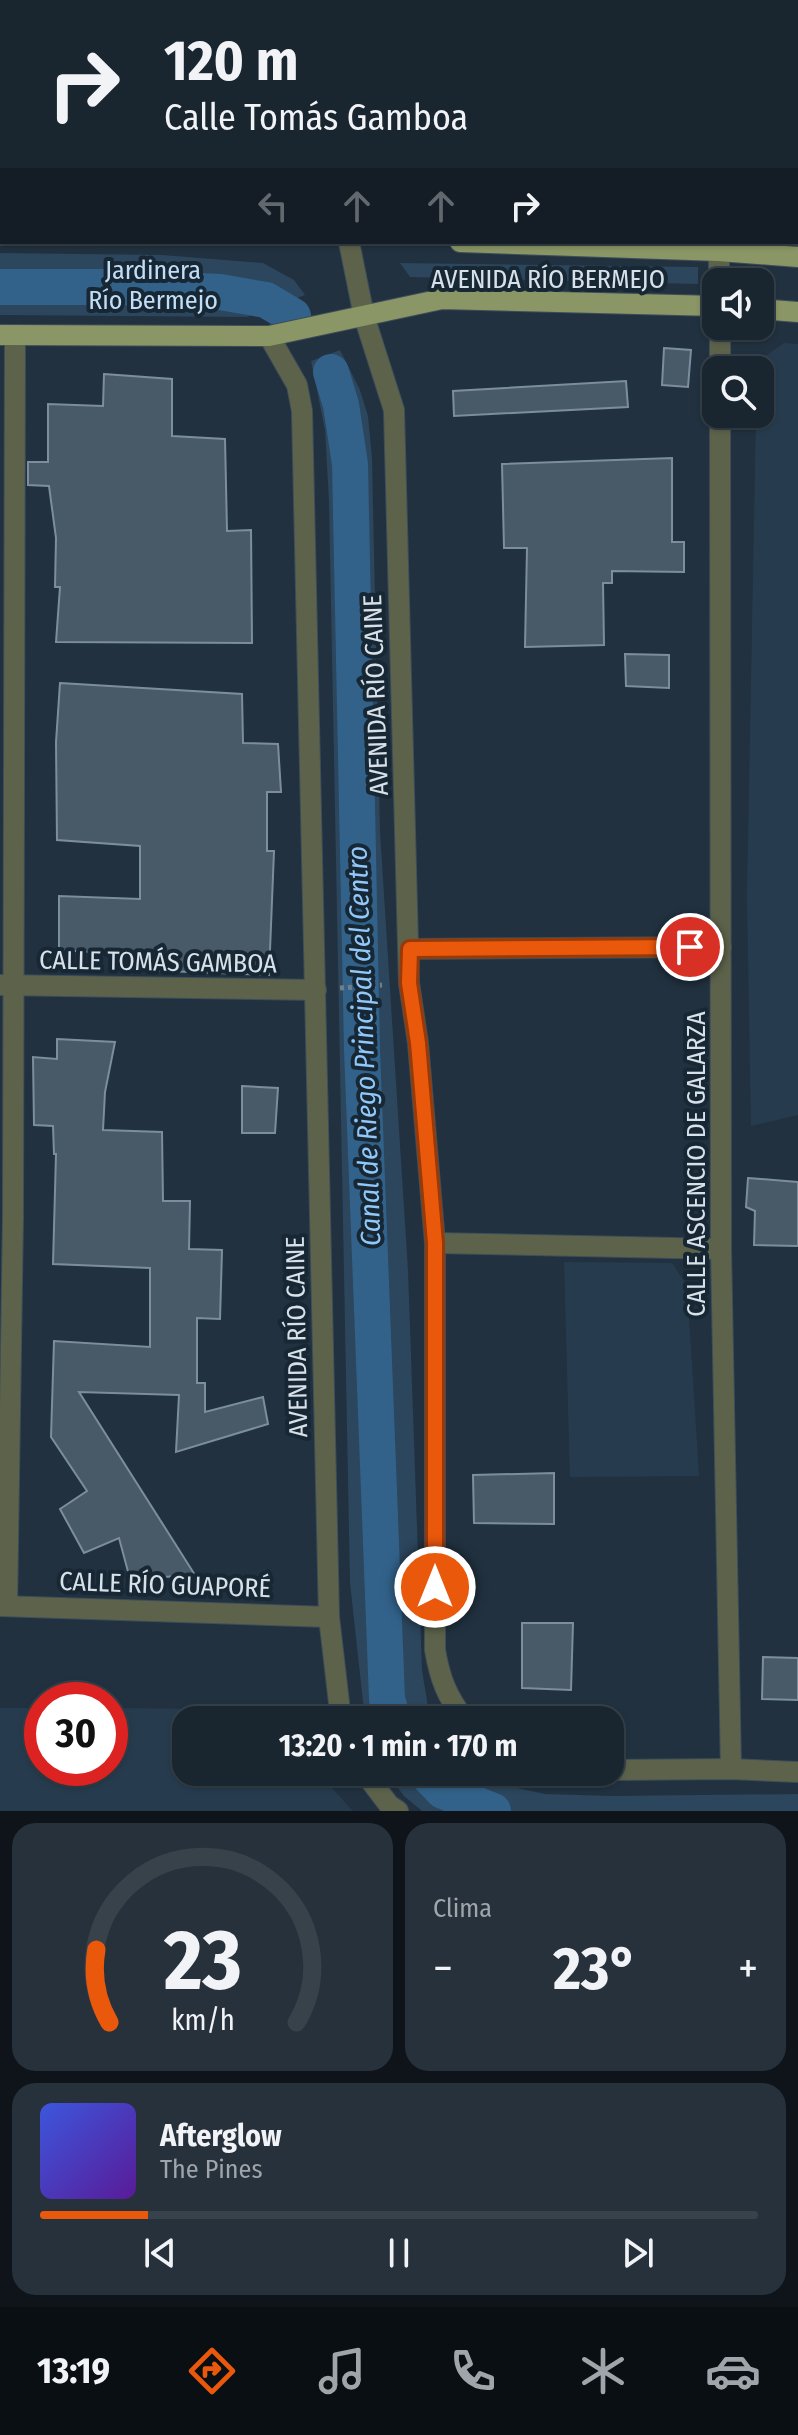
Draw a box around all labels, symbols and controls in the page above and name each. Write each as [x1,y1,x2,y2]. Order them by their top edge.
text: 120 m [164,28,299,95]
icon: right [32,32,136,136]
text: Calle Tomás Gamboa [164,96,468,140]
icon: left [251,184,295,228]
icon: ahead [335,184,379,228]
icon: ahead [419,184,463,228]
icon: right [503,184,547,228]
park label: Jardinera Río Bermejo [88,255,218,316]
street label: AVENIDA RÍO BERMEJO [431,264,665,295]
map controls [702,268,774,428]
button: sound [702,268,774,340]
button: search [702,356,774,428]
street label: AVENIDA RÍO CAINE [357,594,395,796]
water label: Canal de Riego Principal del Centro [341,845,387,1247]
pin [656,913,724,981]
icon: arrive [668,925,712,969]
street label: CALLE TOMÁS GAMBOA [39,944,277,980]
street label: CALLE ASCENCIO DE GALARZA [681,1011,712,1317]
street label: AVENIDA RÍO CAINE [280,1236,314,1438]
position arrow [393,1545,477,1629]
street label: CALLE RÍO GUAPORÉ [59,1566,271,1604]
speed limit sign: 30 [24,1682,128,1786]
text: 13:20 · 1 min · 170 m [279,1728,517,1764]
text: Clima [433,1893,492,1924]
text: 23 [163,1911,241,2011]
text: 23° [553,1933,638,2005]
text: − [433,1942,453,1995]
text: + [738,1942,758,1995]
text: km/h [171,2003,234,2038]
text: Afterglow [160,2118,282,2154]
text: The Pines [160,2154,263,2185]
icon: previous [138,2231,182,2275]
icon: pause [377,2231,421,2275]
icon: next [616,2231,660,2275]
icon: directions [184,2343,240,2399]
icon: music [314,2343,370,2399]
icon: phone [445,2343,501,2399]
icon: climate [575,2343,631,2399]
icon: car [705,2343,761,2399]
text: 13:19 [37,2349,110,2393]

